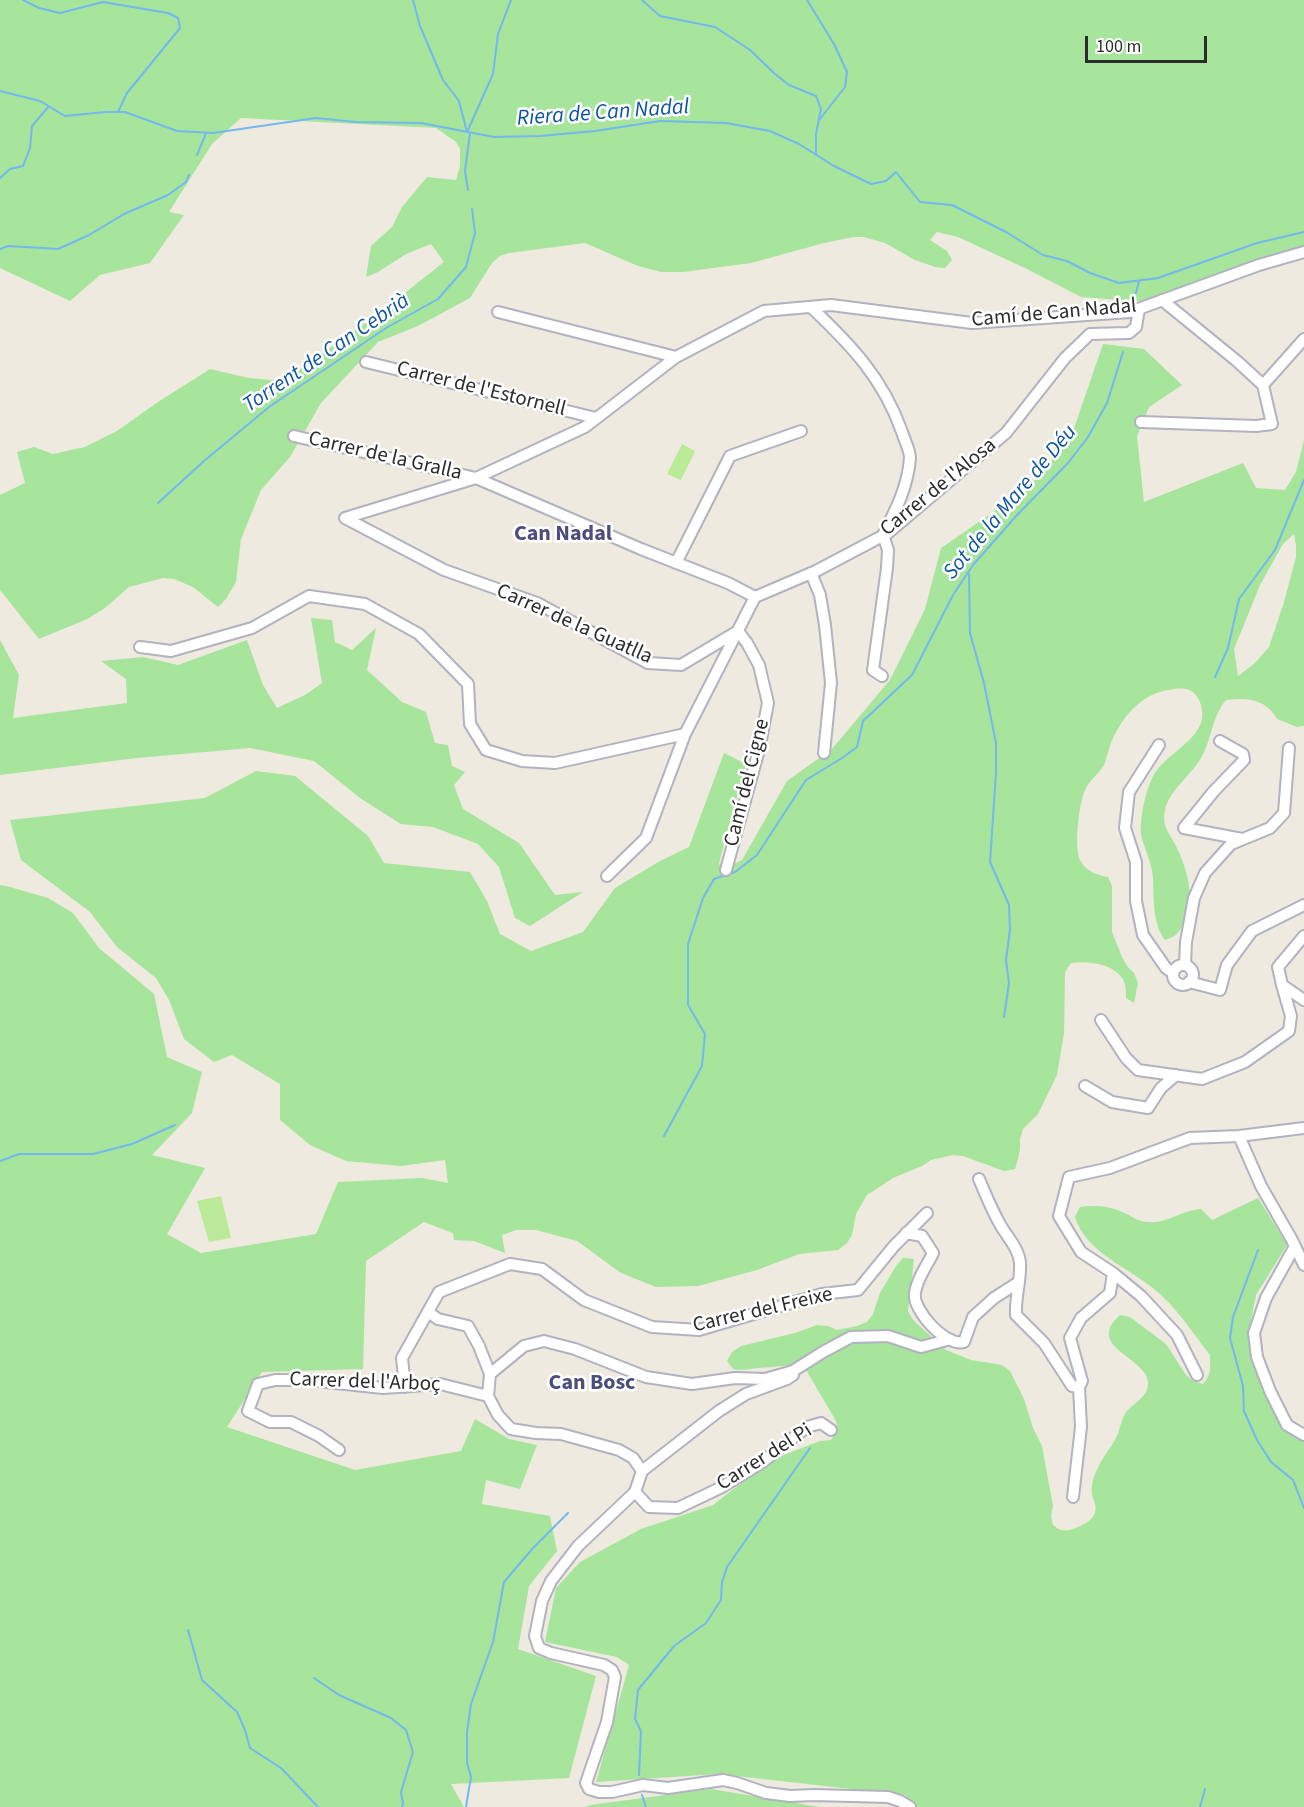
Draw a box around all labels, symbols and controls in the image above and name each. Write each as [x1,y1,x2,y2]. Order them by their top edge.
scale bar [1088,24,1210,62]
text: 100 m [1096,34,1141,59]
water label: Riera de Can Nadal [516,95,690,133]
water label: Torrent de Can Cebrià [239,289,415,419]
street label: Camí de Can Nadal [970,294,1138,334]
street label: Carrer de l'Estornell [394,357,568,423]
water label: Sot de la Mare de Déu [939,420,1083,586]
street label: Carrer de la Gralla [306,427,464,487]
street label: Carrer de l'Alosa [876,434,1002,542]
district label: Can Nadal [514,522,612,548]
street label: Carrer de la Guatlla [492,579,656,671]
street label: Camí del Cigne [720,717,776,849]
street label: Carrer del Freixe [691,1283,835,1339]
street label: Carrer del l'Arboç [289,1368,441,1398]
district label: Can Bosc [549,1371,635,1397]
street label: Carrer del Pi [713,1419,817,1497]

